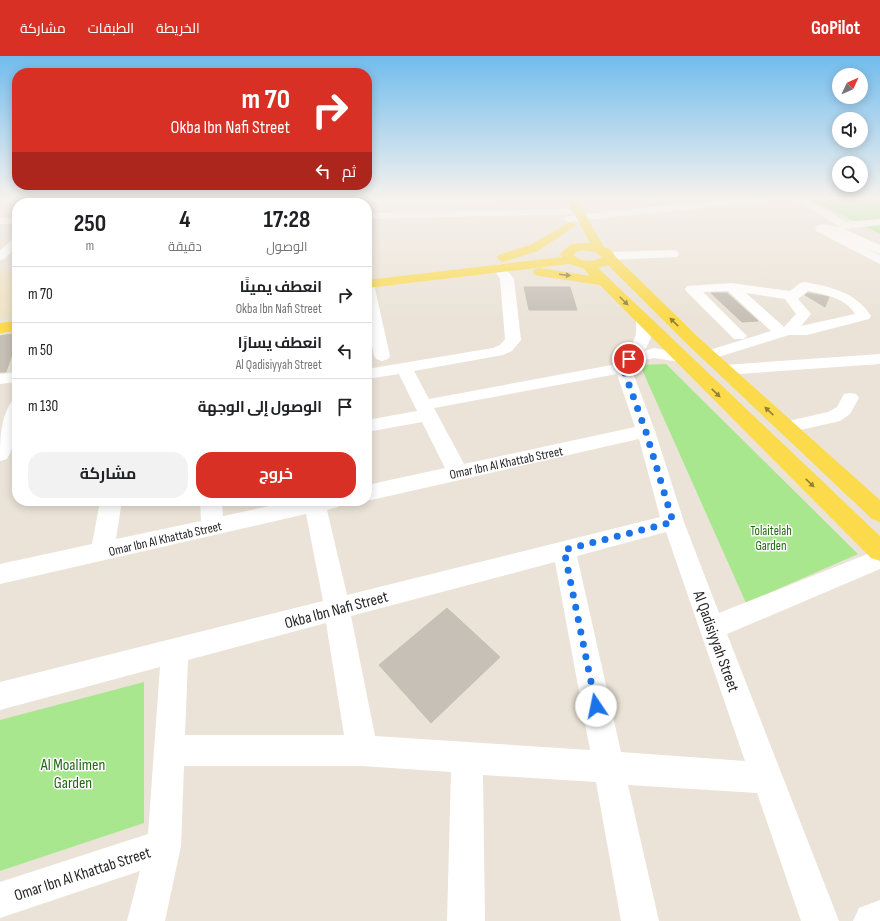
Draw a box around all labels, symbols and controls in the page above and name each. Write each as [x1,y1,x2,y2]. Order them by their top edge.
text: GoPilot [811,17,860,40]
text: مشاركة [20,20,66,37]
text: الطبقات [88,20,134,37]
text: الخريطة [156,20,200,37]
north arrow [832,68,868,104]
map controls [832,68,868,192]
text: 70 m [242,83,290,116]
icon: right [304,84,356,136]
button: sound [832,112,868,148]
text: Okba Ibn Nafi Street [171,117,290,138]
button: search [832,156,868,192]
icon: left [312,160,334,182]
text: ثم [342,163,356,182]
text: 4 [179,205,190,234]
text: 17:28 [263,205,310,234]
text: 250 [74,209,106,238]
text: m [86,238,94,254]
text: دقيقة [168,239,202,255]
text: الوصول [266,239,308,255]
one-way arrow [559,271,571,278]
text: انعطف يمينًا [240,278,322,297]
icon: right [334,284,356,306]
text: 70 m [28,285,53,304]
one-way arrow [619,296,629,306]
text: Okba Ibn Nafi Street [236,301,322,317]
one-way arrow [669,317,679,327]
text: انعطف يسارًا [238,334,322,353]
icon: left [334,340,356,362]
text: 50 m [28,341,53,360]
pin [612,342,646,376]
icon: arrive [618,348,640,370]
text: Al Qadisiyyah Street [236,357,322,373]
one-way arrow [711,388,721,397]
icon: arrive [334,396,356,418]
text: 130 m [28,397,58,416]
text: الوصول إلى الوجهة [198,398,322,417]
one-way arrow [764,406,774,416]
street label: Omar Ibn Al Khattab Street [448,443,564,483]
button: مشاركة [28,452,188,498]
button: خروج [196,452,356,498]
one-way arrow [805,478,815,488]
street label: Omar Ibn Al Khattab Street [107,518,223,560]
park label: Tolaitelah Garden [750,523,792,554]
street label: Okba Ibn Nafi Street [283,587,390,633]
street label: Al Qadisiyyah Street [688,587,743,695]
position arrow [575,685,617,727]
park label: Al Moalimen Garden [40,756,105,793]
street label: Omar Ibn Al Khattab Street [12,843,153,905]

